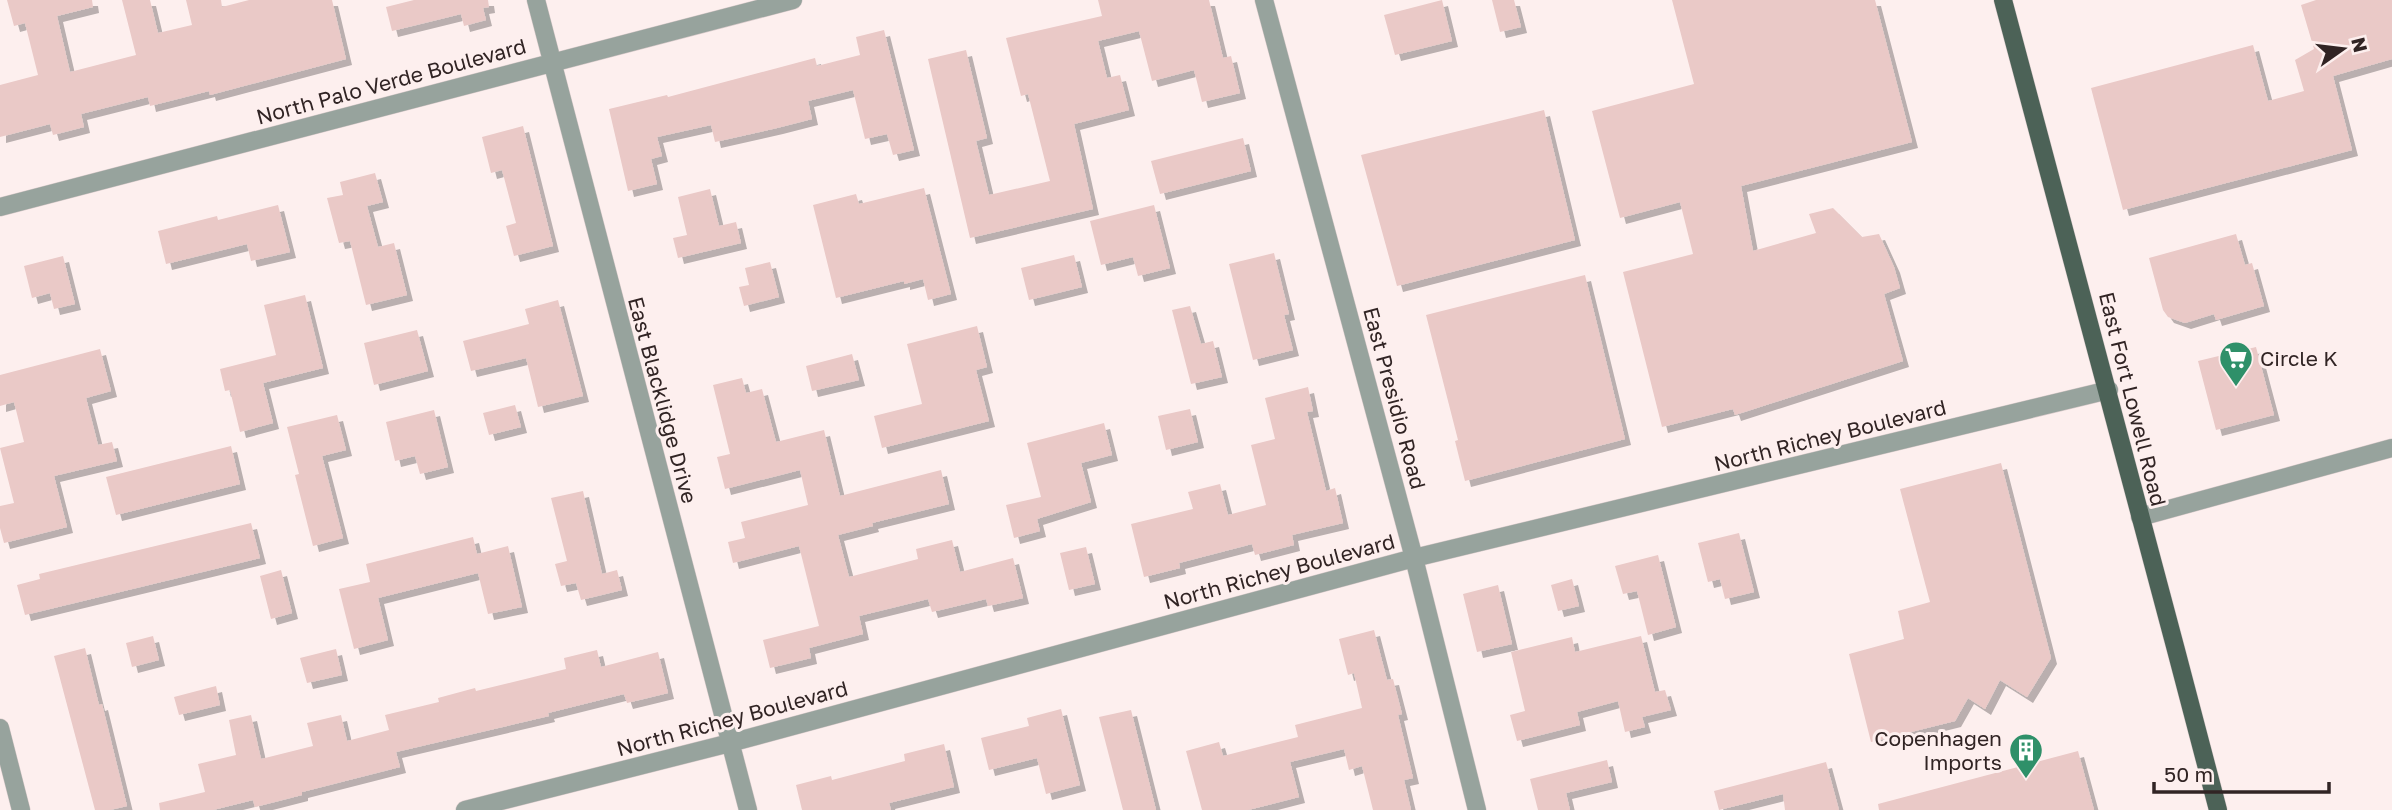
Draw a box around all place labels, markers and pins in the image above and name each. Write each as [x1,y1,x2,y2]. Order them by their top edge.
supermarket icon: Circle K [2217,339,2255,388]
place label: Circle K [2260,345,2338,371]
place label: Copenhagen Imports [1874,725,2002,775]
building icon: Copenhagen Imports [2007,731,2045,780]

